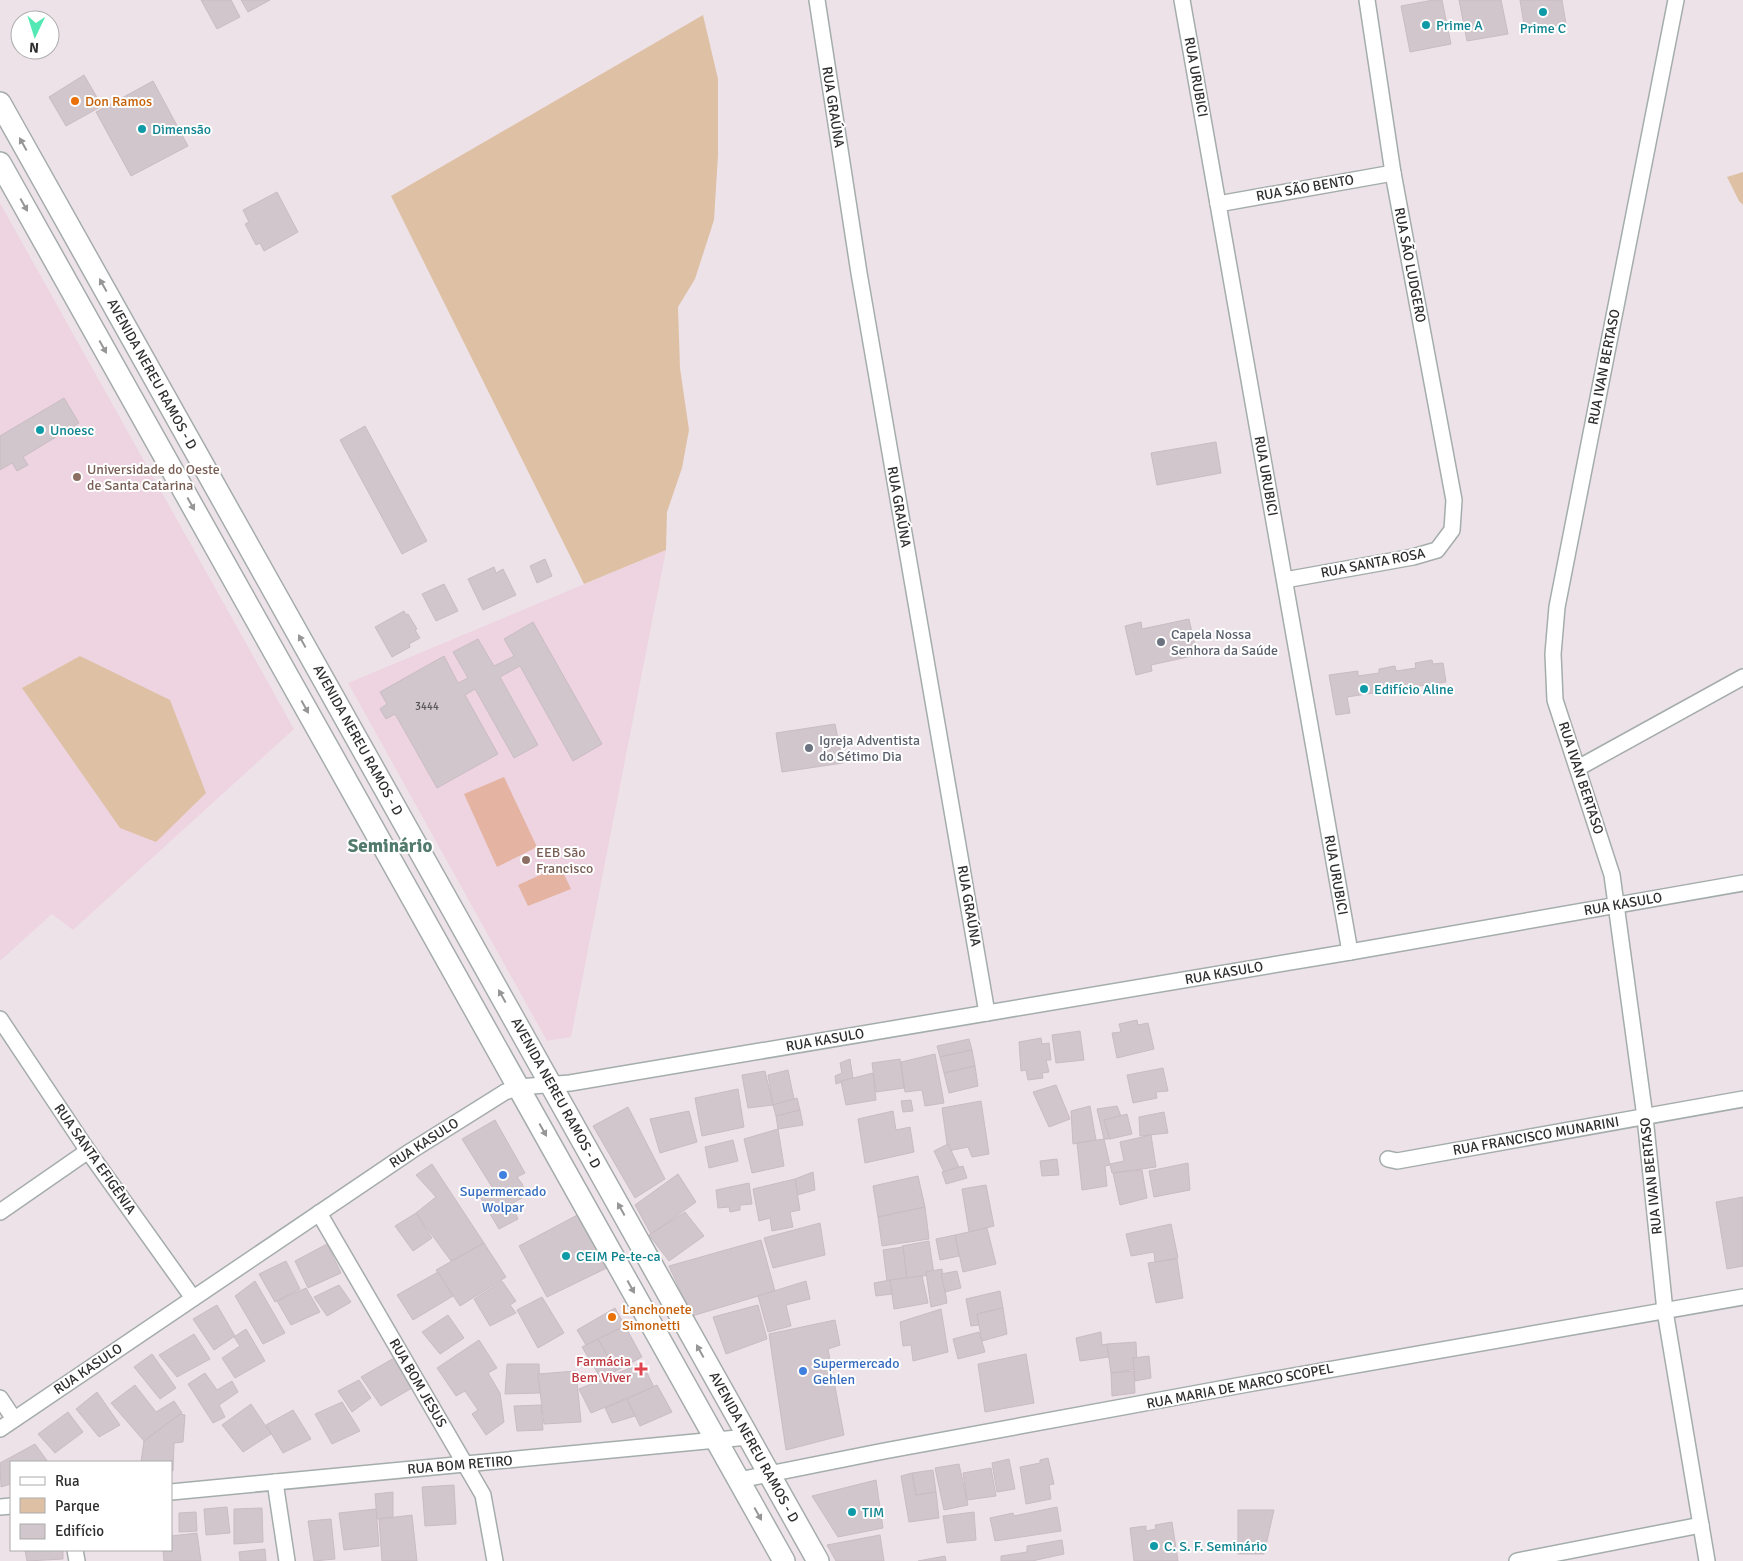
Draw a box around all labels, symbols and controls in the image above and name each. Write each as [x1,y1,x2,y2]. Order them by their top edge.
marker: Prime C [1537,6,1549,18]
north arrow [10,10,60,60]
place label: Prime A [1436,17,1483,34]
marker: Prime A [1420,19,1432,31]
place label: Prime C [1520,20,1566,37]
street label: RUA URUBICI [1181,36,1211,118]
text: N [29,39,40,56]
street label: RUA GRAÚNA [818,65,848,149]
place label: Don Ramos [85,93,152,110]
marker: Don Ramos [69,95,81,107]
place label: Dimensão [152,121,211,138]
marker: Dimensão [136,123,148,135]
one-way arrow [19,136,27,151]
street label: RUA SÃO BENTO [1255,171,1355,205]
one-way arrow [19,199,28,212]
street label: RUA SÃO LUDGERO [1390,206,1430,324]
one-way arrow [98,279,107,292]
street label: AVENIDA NEREU RAMOS - D [103,296,201,452]
street label: RUA IVAN BERTASO [1584,308,1624,426]
one-way arrow [99,340,107,355]
place label: Unoesc [50,422,94,439]
marker: Unoesc [34,424,46,436]
street label: RUA URUBICI [1251,435,1281,517]
place label: Universidade do Oeste de Santa Catarina [87,461,220,494]
street label: RUA GRAÚNA [884,465,915,549]
marker: Universidade do Oeste de Santa Catarina [71,471,83,483]
one-way arrow [187,497,195,512]
street label: RUA SANTA ROSA [1319,544,1427,581]
place label: Capela Nossa Senhora da Saúde [1171,626,1278,659]
one-way arrow [297,634,306,648]
marker: Capela Nossa Senhora da Saúde [1155,636,1167,648]
street label: AVENIDA NEREU RAMOS - D [309,662,407,818]
place label: Edifício Aline [1374,681,1454,698]
marker: Edifício Aline [1358,683,1370,695]
one-way arrow [301,700,309,714]
house number: 3444 [415,700,439,713]
street label: RUA IVAN BERTASO [1555,719,1607,837]
place label: Igreja Adventista do Sétimo Dia [819,732,920,765]
marker: Igreja Adventista do Sétimo Dia [803,742,815,754]
district label: Seminário [348,834,432,858]
street label: RUA URUBICI [1321,834,1351,916]
place label: EEB São Francisco [536,844,593,877]
marker: EEB São Francisco [520,854,532,866]
street label: RUA GRAÚNA [954,864,985,948]
street label: RUA KASULO [1583,889,1663,919]
street label: RUA KASULO [1184,958,1264,988]
one-way arrow [497,989,506,1003]
street label: AVENIDA NEREU RAMOS - D [507,1015,605,1171]
street label: RUA KASULO [785,1025,865,1055]
street label: RUA SANTA EFIGÊNIA [50,1101,140,1218]
street label: RUA FRANCISCO MUNARINI [1452,1113,1620,1159]
street label: RUA KASULO [386,1114,462,1172]
street label: RUA IVAN BERTASO [1636,1117,1666,1235]
one-way arrow [539,1123,547,1137]
marker: Supermercado Wolpar [497,1169,509,1181]
place label: Supermercado Wolpar [460,1183,546,1216]
one-way arrow [616,1202,625,1216]
place label: CEIM Pe-te-ca [576,1248,661,1265]
marker: CEIM Pe-te-ca [560,1250,572,1262]
one-way arrow [626,1281,635,1294]
place label: Lanchonete Simonetti [622,1301,692,1334]
marker: Lanchonete Simonetti [606,1311,618,1323]
street label: RUA BOM JESUS [386,1335,450,1431]
street label: RUA KASULO [50,1340,126,1398]
one-way arrow [695,1344,704,1358]
place label: Farmácia Bem Viver [571,1353,632,1386]
place label: Supermercado Gehlen [813,1355,899,1388]
street label: RUA MARIA DE MARCO SCOPEL [1145,1360,1335,1412]
marker: Farmácia Bem Viver [635,1363,647,1375]
marker: Supermercado Gehlen [797,1365,809,1377]
street label: AVENIDA NEREU RAMOS - D [705,1369,803,1525]
street label: RUA BOM RETIRO [407,1452,513,1478]
legend [10,1461,172,1551]
text: Rua [55,1472,80,1490]
text: Parque [55,1497,100,1515]
place label: TIM [862,1504,884,1521]
marker: TIM [846,1506,858,1518]
one-way arrow [754,1507,762,1522]
text: Edifício [55,1522,104,1540]
place label: C. S. F. Seminário [1164,1538,1267,1555]
marker: C. S. F. Seminário [1148,1540,1160,1552]

